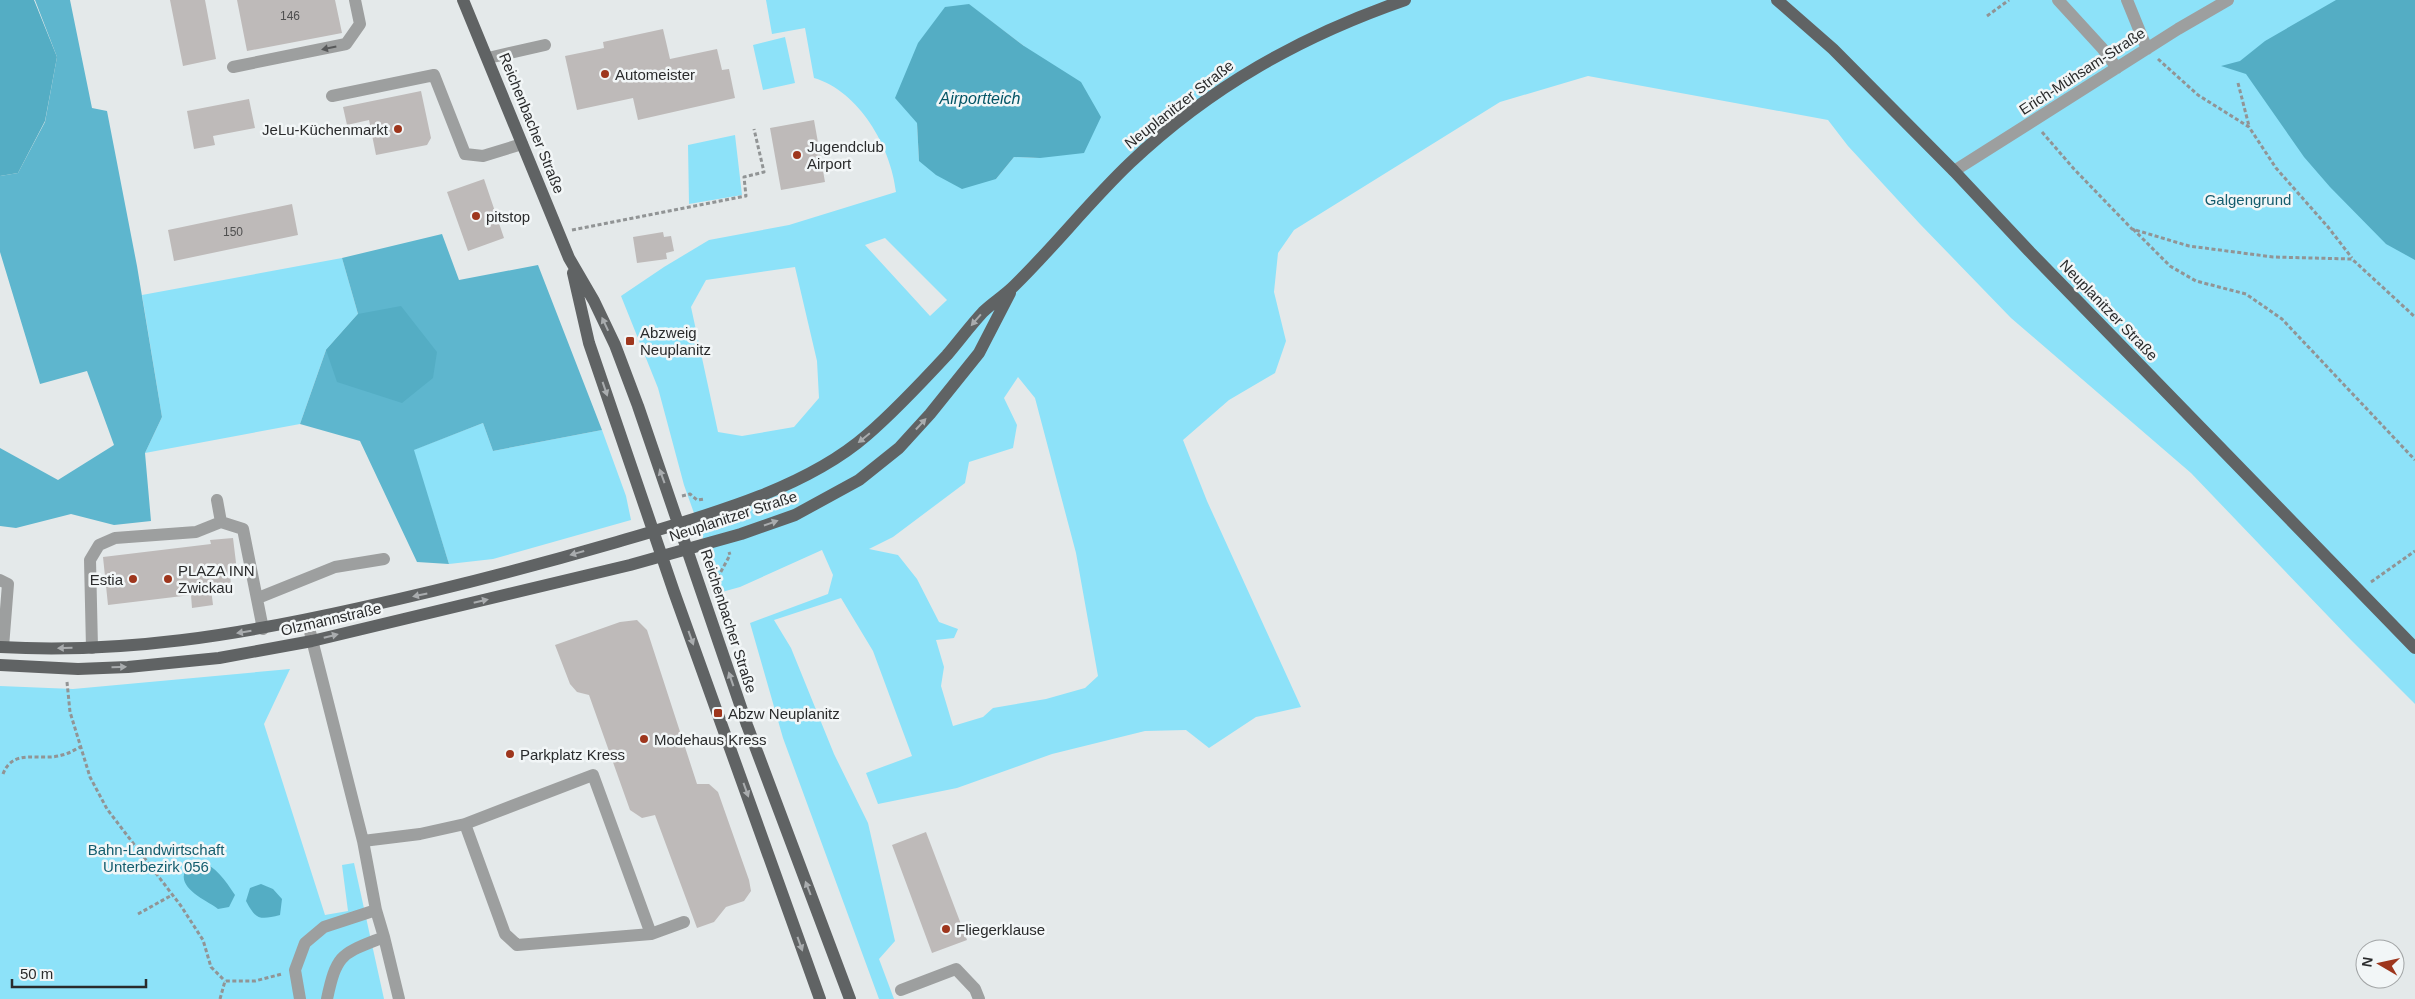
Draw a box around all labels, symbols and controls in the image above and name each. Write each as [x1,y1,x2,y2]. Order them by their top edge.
house number: 146 [280,9,300,23]
street label: Erich-Mühsam-Straße [2016,24,2148,118]
one-way arrow [320,44,336,52]
street label: Reichenbacher Straße [496,50,568,196]
street label: Neuplanitzer Straße [1121,56,1237,152]
place label: Automeister [615,66,695,83]
marker: Automeister [599,68,611,80]
water label: Airportteich [939,90,1021,107]
place label: JeLu-Küchenmarkt [262,121,389,138]
marker: JeLu-Küchenmarkt [392,123,404,135]
place label: Jugendclub Airport [807,138,884,172]
marker: Jugendclub Airport [791,149,803,161]
park label: Galgengrund [2205,191,2291,208]
place label: pitstop [486,208,530,225]
marker: pitstop [470,210,482,222]
house number: 150 [223,225,243,239]
street label: Neuplanitzer Straße [2057,256,2161,364]
one-way arrow [970,314,982,326]
one-way arrow [600,317,608,331]
place label: Abzweig Neuplanitz [640,324,711,358]
marker: Abzweig Neuplanitz [624,335,636,347]
one-way arrow [601,382,609,397]
one-way arrow [915,419,927,431]
one-way arrow [858,432,871,443]
one-way arrow [658,468,666,483]
street label: Neuplanitzer Straße [667,487,799,545]
one-way arrow [763,519,778,526]
street label: Reichenbacher Straße [698,547,760,695]
one-way arrow [569,550,584,558]
place label: PLAZA INN Zwickau [178,562,255,596]
place label: Estia [90,571,124,588]
marker: Estia [127,573,139,585]
marker: PLAZA INN Zwickau [162,573,174,585]
one-way arrow [412,591,427,599]
one-way arrow [473,597,488,605]
street label: Olzmannstraße [279,599,383,639]
one-way arrow [235,628,251,636]
one-way arrow [687,630,695,645]
one-way arrow [324,632,339,640]
one-way arrow [56,644,72,652]
one-way arrow [111,663,127,671]
one-way arrow [727,671,734,686]
place label: Abzw Neuplanitz [728,705,840,722]
marker: Abzw Neuplanitz [712,707,724,719]
place label: Modehaus Kress [654,731,767,748]
marker: Modehaus Kress [638,733,650,745]
place label: Parkplatz Kress [520,746,625,763]
marker: Parkplatz Kress [504,748,516,760]
one-way arrow [742,783,750,798]
park label: Bahn-Landwirtschaft Unterbezirk 056 [88,841,225,875]
one-way arrow [804,880,812,895]
place label: Fliegerklause [956,921,1045,938]
marker: Fliegerklause [940,923,952,935]
one-way arrow [797,936,804,951]
north arrow [2355,939,2405,989]
scale bar [12,956,146,988]
text: N [2358,956,2376,968]
text: 50 m [20,965,53,982]

